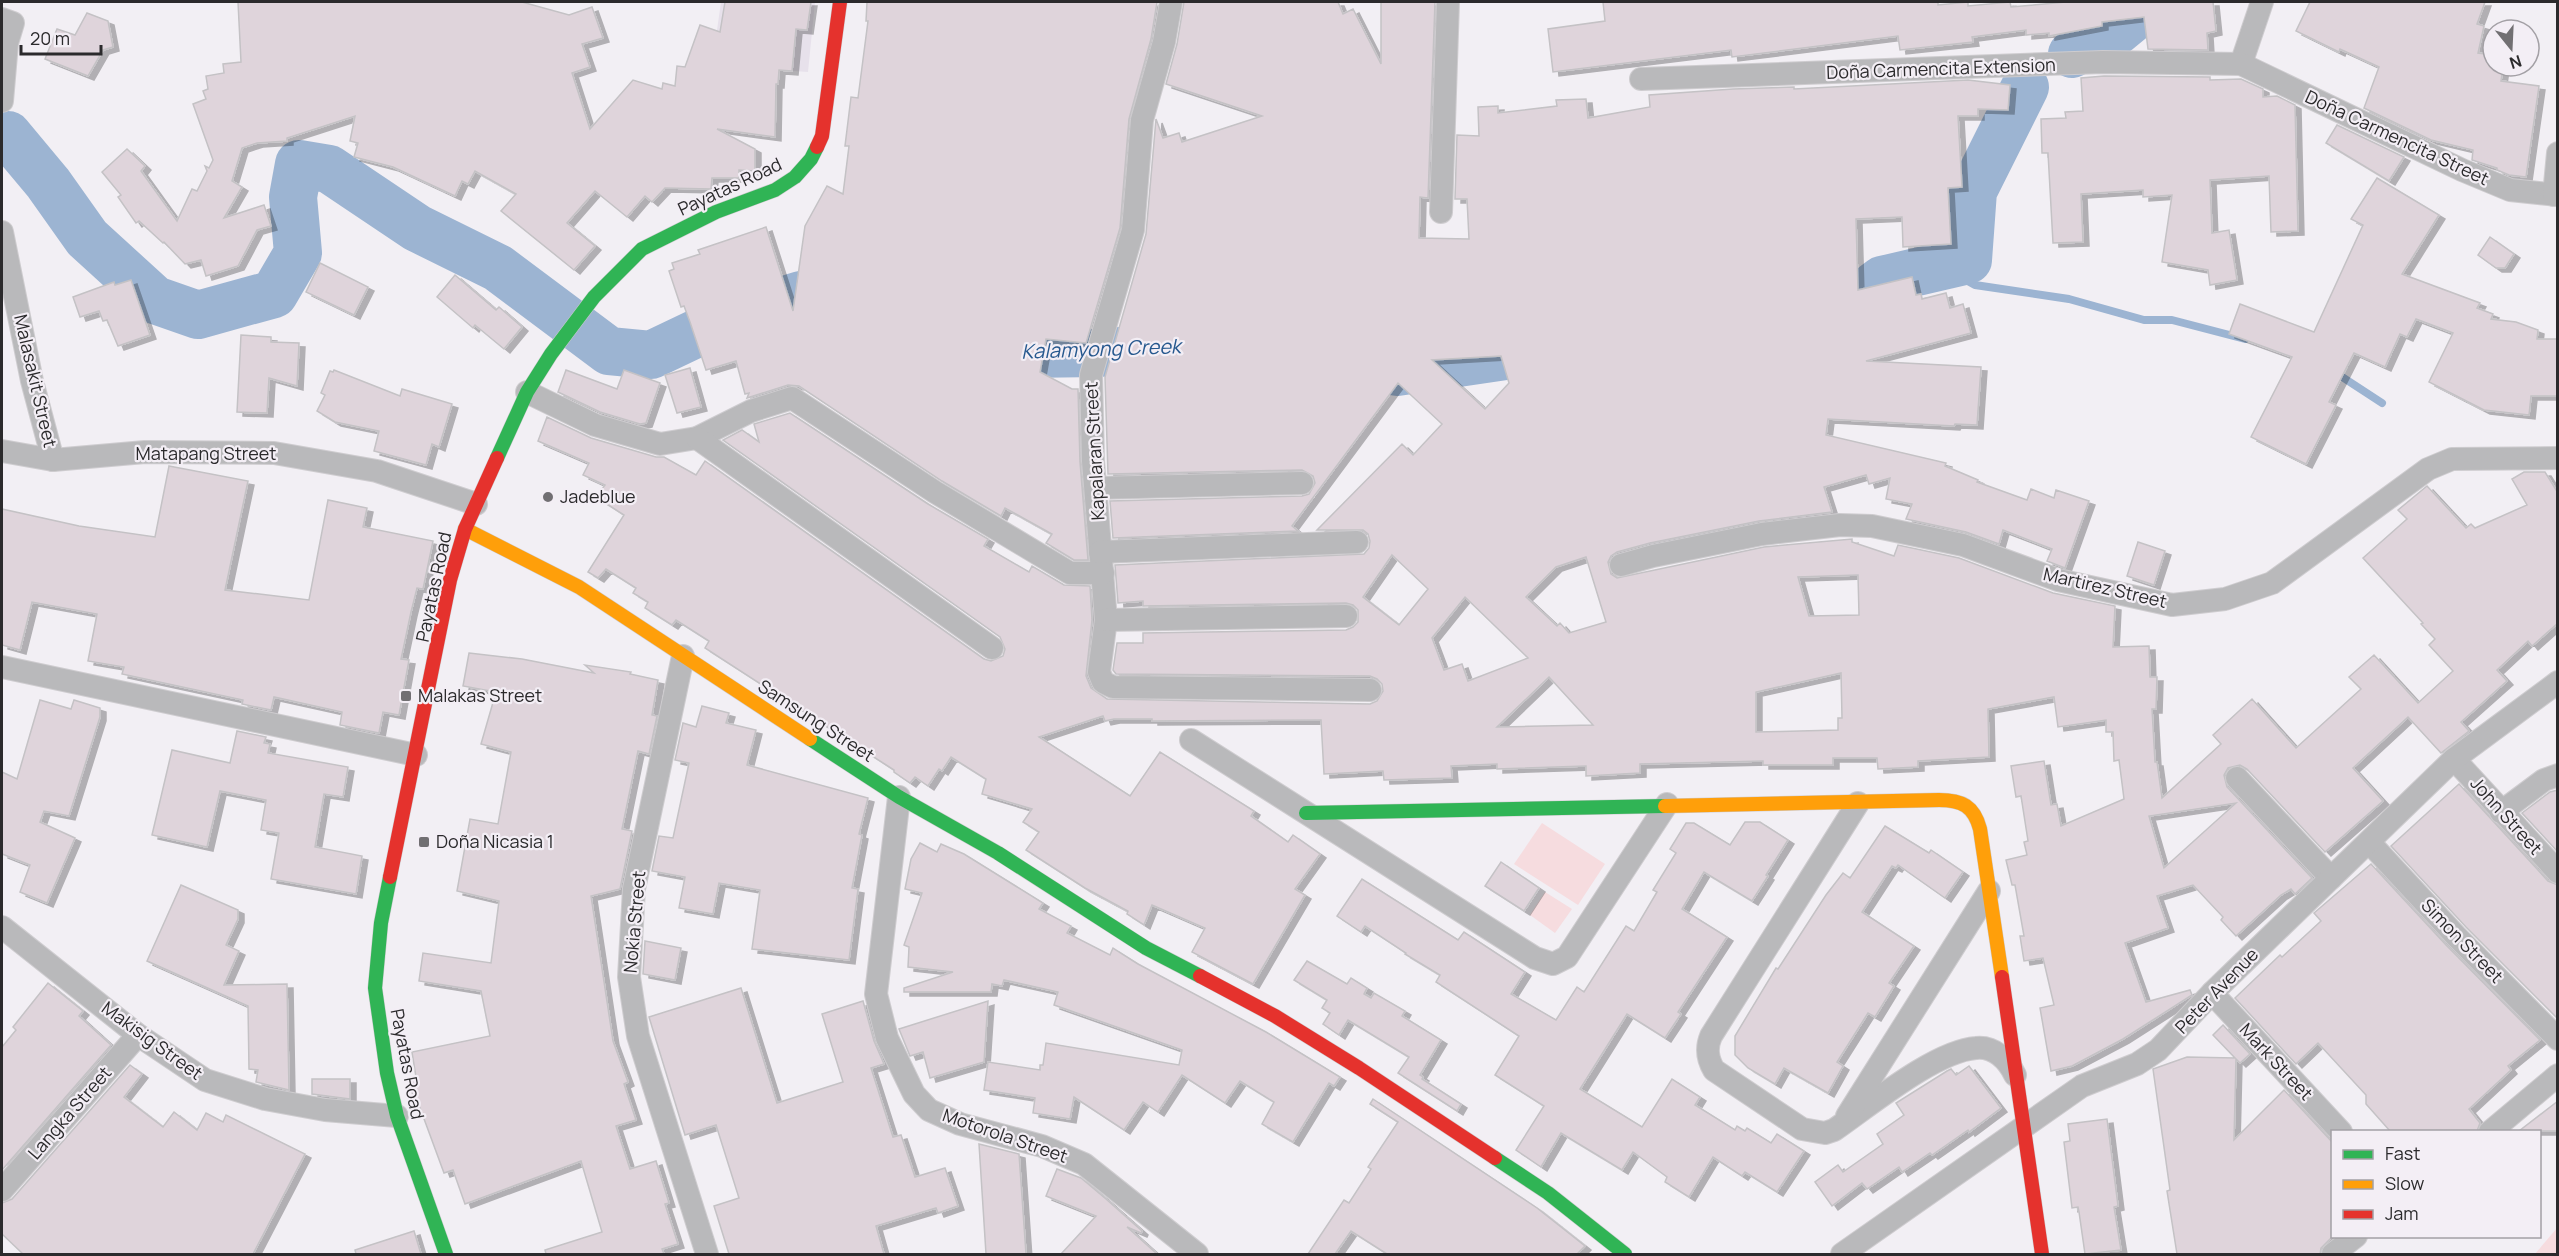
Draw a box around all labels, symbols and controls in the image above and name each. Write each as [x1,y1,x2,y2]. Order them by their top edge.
scale bar [21,18,100,56]
north arrow [2481,18,2541,78]
text: 20 m [30,26,70,50]
text: N [2507,50,2525,75]
street label: Doña Carmencita Extension [1826,52,2056,84]
street label: Doña Carmencita Street [2302,84,2493,190]
street label: Payatas Road [674,152,785,221]
street label: Malasakit Street [9,312,63,450]
water label: Kalamyong Creek [1021,332,1184,365]
street label: Kapalaran Street [1078,381,1110,521]
street label: Matapang Street [136,441,276,465]
place label: Jadeblue [560,484,636,508]
marker: Jadeblue [541,490,555,504]
street label: Payatas Road [410,530,456,644]
street label: Martirez Street [2041,561,2169,613]
street label: Samsung Street [754,674,879,767]
place label: Malakas Street [418,683,542,707]
marker: Malakas Street [399,689,413,703]
street label: John Street [2465,771,2548,859]
place label: Doña Nicasia 1 [436,829,554,853]
marker: Doña Nicasia 1 [417,835,431,849]
street label: Nokia Street [618,870,650,974]
street label: Simon Street [2416,893,2509,988]
street label: Peter Avenue [2169,942,2263,1038]
street label: Makisig Street [97,995,208,1085]
street label: Payatas Road [386,1007,430,1121]
street label: Mark Street [2235,1018,2319,1105]
street label: Langka Street [22,1061,116,1164]
street label: Motorola Street [940,1102,1071,1168]
legend [2331,1130,2541,1238]
text: Fast [2385,1141,2420,1165]
text: Slow [2385,1171,2425,1195]
text: Jam [2385,1201,2419,1225]

